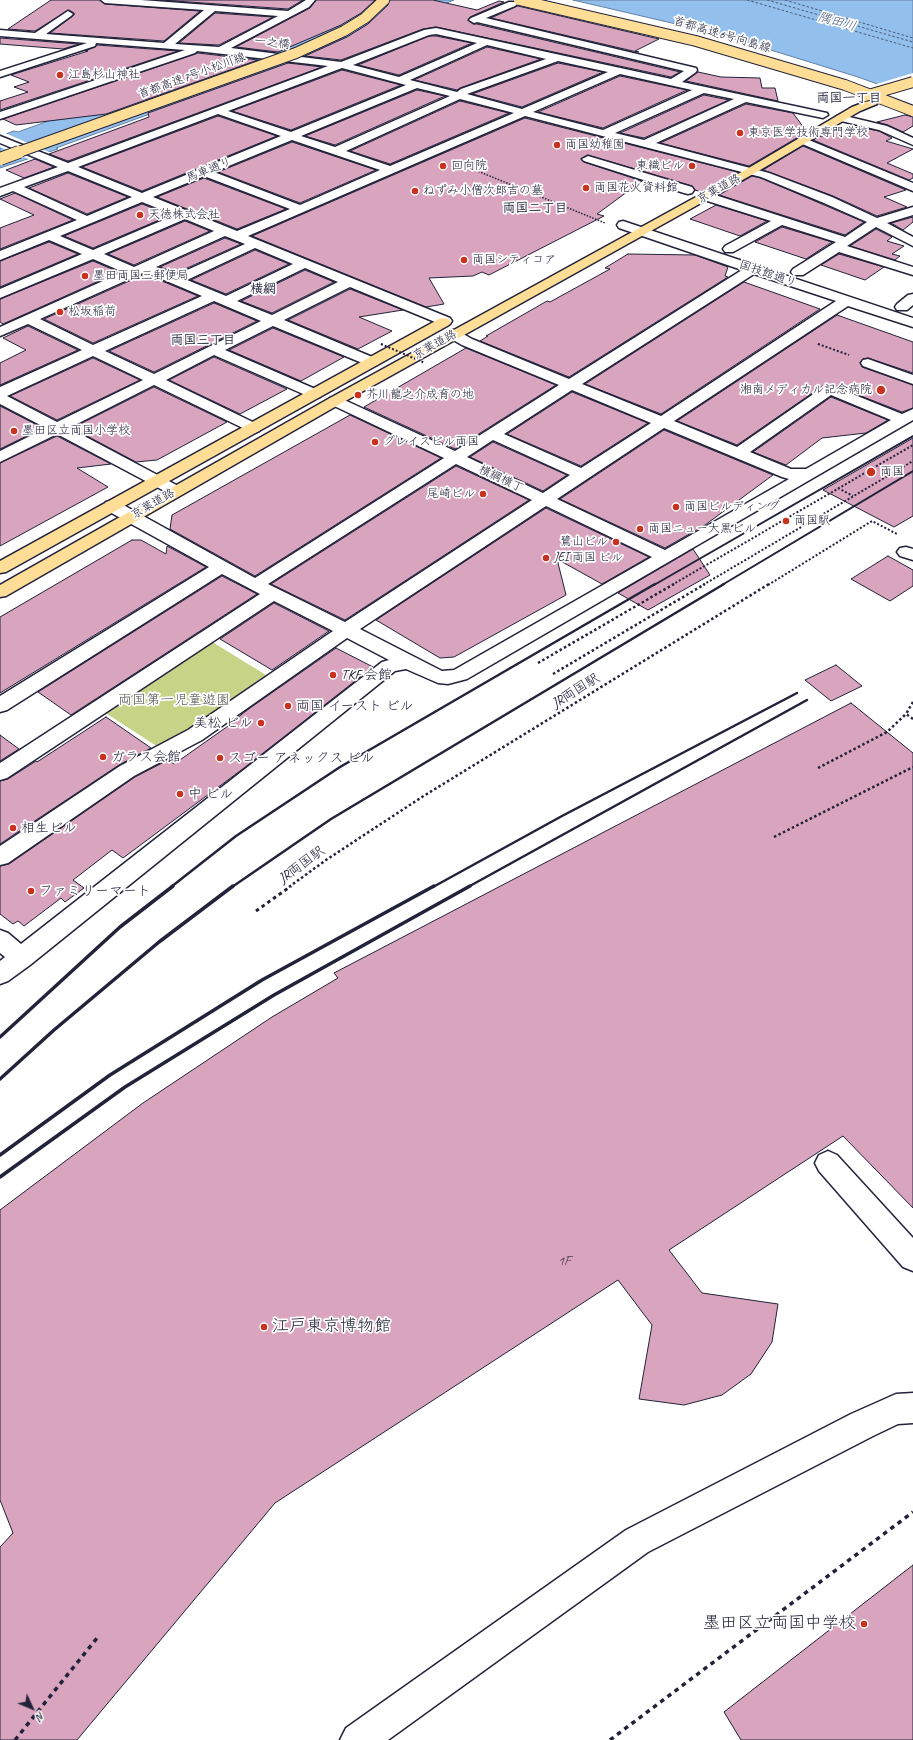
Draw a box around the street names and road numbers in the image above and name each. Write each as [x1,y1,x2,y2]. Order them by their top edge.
street label: 首都高速6号向島線 [671,14,773,56]
street label: 一之橋 [253,34,291,52]
street label: 首都高速7号小松川線 [136,50,248,102]
street label: 馬車通り [184,154,234,186]
street label: 京葉道路 [695,171,743,207]
street label: 国技館通り [737,257,799,291]
street label: 京葉道路 [411,327,459,363]
street label: 横綱横丁 [476,462,526,496]
street label: 京葉道路 [129,486,177,522]
street label: JR両国駅 [549,670,603,712]
street label: JR両国駅 [276,843,328,887]

